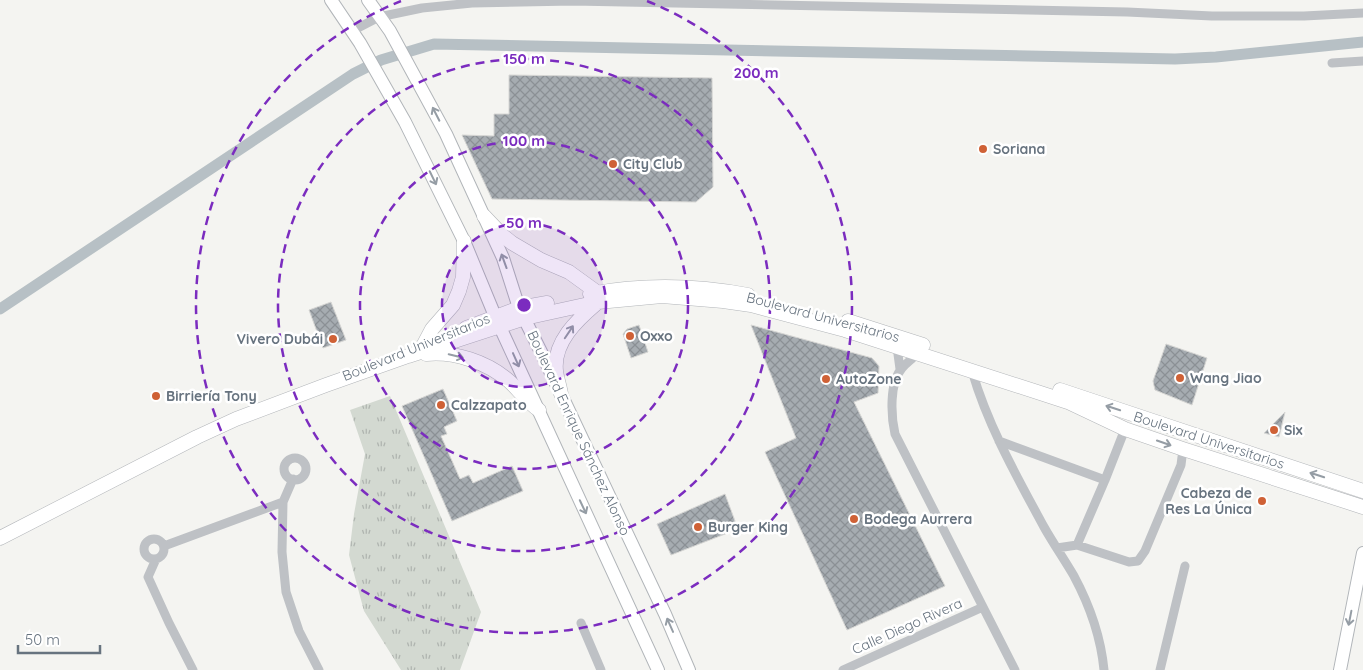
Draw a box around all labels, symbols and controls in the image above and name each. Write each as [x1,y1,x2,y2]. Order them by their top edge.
text: 150 m [503,49,545,68]
text: 200 m [734,63,779,82]
one-way arrow [431,107,440,122]
text: 100 m [503,131,545,150]
place label: Soriana [993,140,1045,158]
marker: Soriana [977,143,989,155]
place label: City Club [623,155,683,173]
marker: City Club [607,158,619,170]
one-way arrow [429,170,438,185]
text: 50 m [506,213,542,232]
one-way arrow [498,254,508,270]
street label: Boulevard Universitarios [745,288,901,346]
centre of rings [515,296,533,314]
street label: Boulevard Universitarios [340,309,492,385]
one-way arrow [564,325,574,339]
place label: Oxxo [640,327,673,345]
street label: Boulevard Enrique Sánchez Alonso [523,328,635,538]
place label: Vivero Dubái [237,330,323,348]
marker: Oxxo [624,330,636,342]
marker: Vivero Dubái [327,333,339,345]
one-way arrow [448,352,464,361]
one-way arrow [512,352,521,367]
place label: Wang Jiao [1190,369,1262,387]
place label: AutoZone [836,370,902,388]
marker: Wang Jiao [1174,372,1186,384]
marker: AutoZone [820,373,832,385]
place label: Birriería Tony [166,387,257,405]
marker: Birriería Tony [150,390,162,402]
place label: Calzzapato [451,396,527,414]
marker: Calzzapato [435,399,447,411]
one-way arrow [1105,402,1121,412]
street label: Boulevard Universitarios [1131,407,1287,473]
place label: Six [1284,421,1303,439]
marker: Six [1268,424,1280,436]
one-way arrow [1155,439,1171,448]
one-way arrow [1309,470,1325,479]
place label: Cabeza de Res La Única [1165,484,1252,518]
marker: Cabeza de Res La Única [1256,495,1268,507]
one-way arrow [579,500,589,515]
place label: Bodega Aurrera [864,510,972,528]
marker: Bodega Aurrera [848,513,860,525]
place label: Burger King [708,518,788,536]
marker: Burger King [692,521,704,533]
street label: Calle Diego Rivera [849,594,965,658]
one-way arrow [1345,610,1355,626]
one-way arrow [665,618,675,633]
scale bar [18,622,100,654]
text: 50 m [25,630,60,649]

